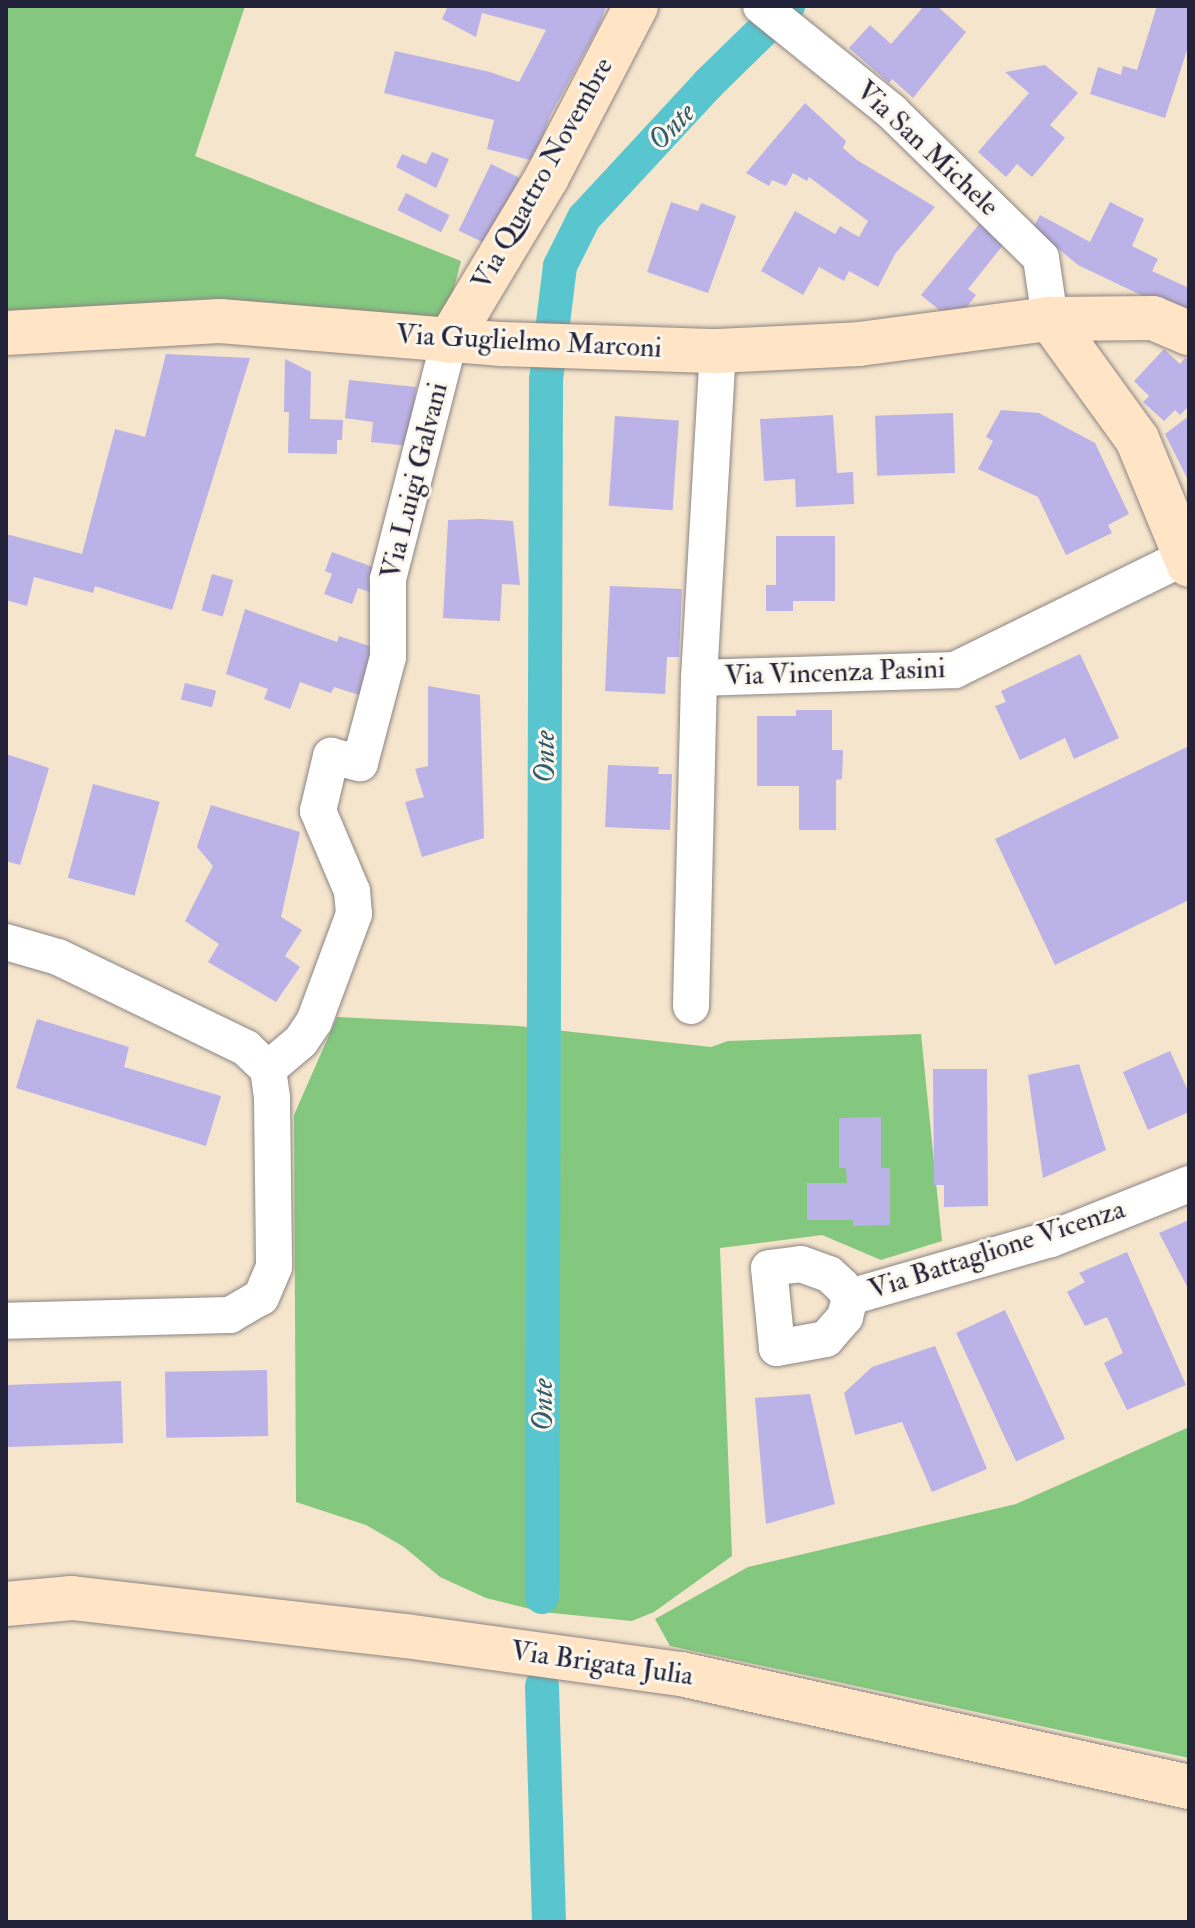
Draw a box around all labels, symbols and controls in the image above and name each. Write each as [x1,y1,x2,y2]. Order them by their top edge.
street label: Via Quattro Novembre [465,52,621,296]
street label: Via San Michele [849,74,1005,224]
water label: Onte [641,95,703,159]
street label: Via Guglielmo Marconi [395,318,663,366]
street label: Via Luigi Galvani [374,379,456,583]
street label: Via Vincenza Pasini [724,652,946,694]
water label: Onte [527,730,563,784]
street label: Via Battaglione Vicenza [865,1193,1129,1307]
water label: Onte [525,1378,561,1432]
street label: Via Brigata Julia [509,1635,695,1693]

